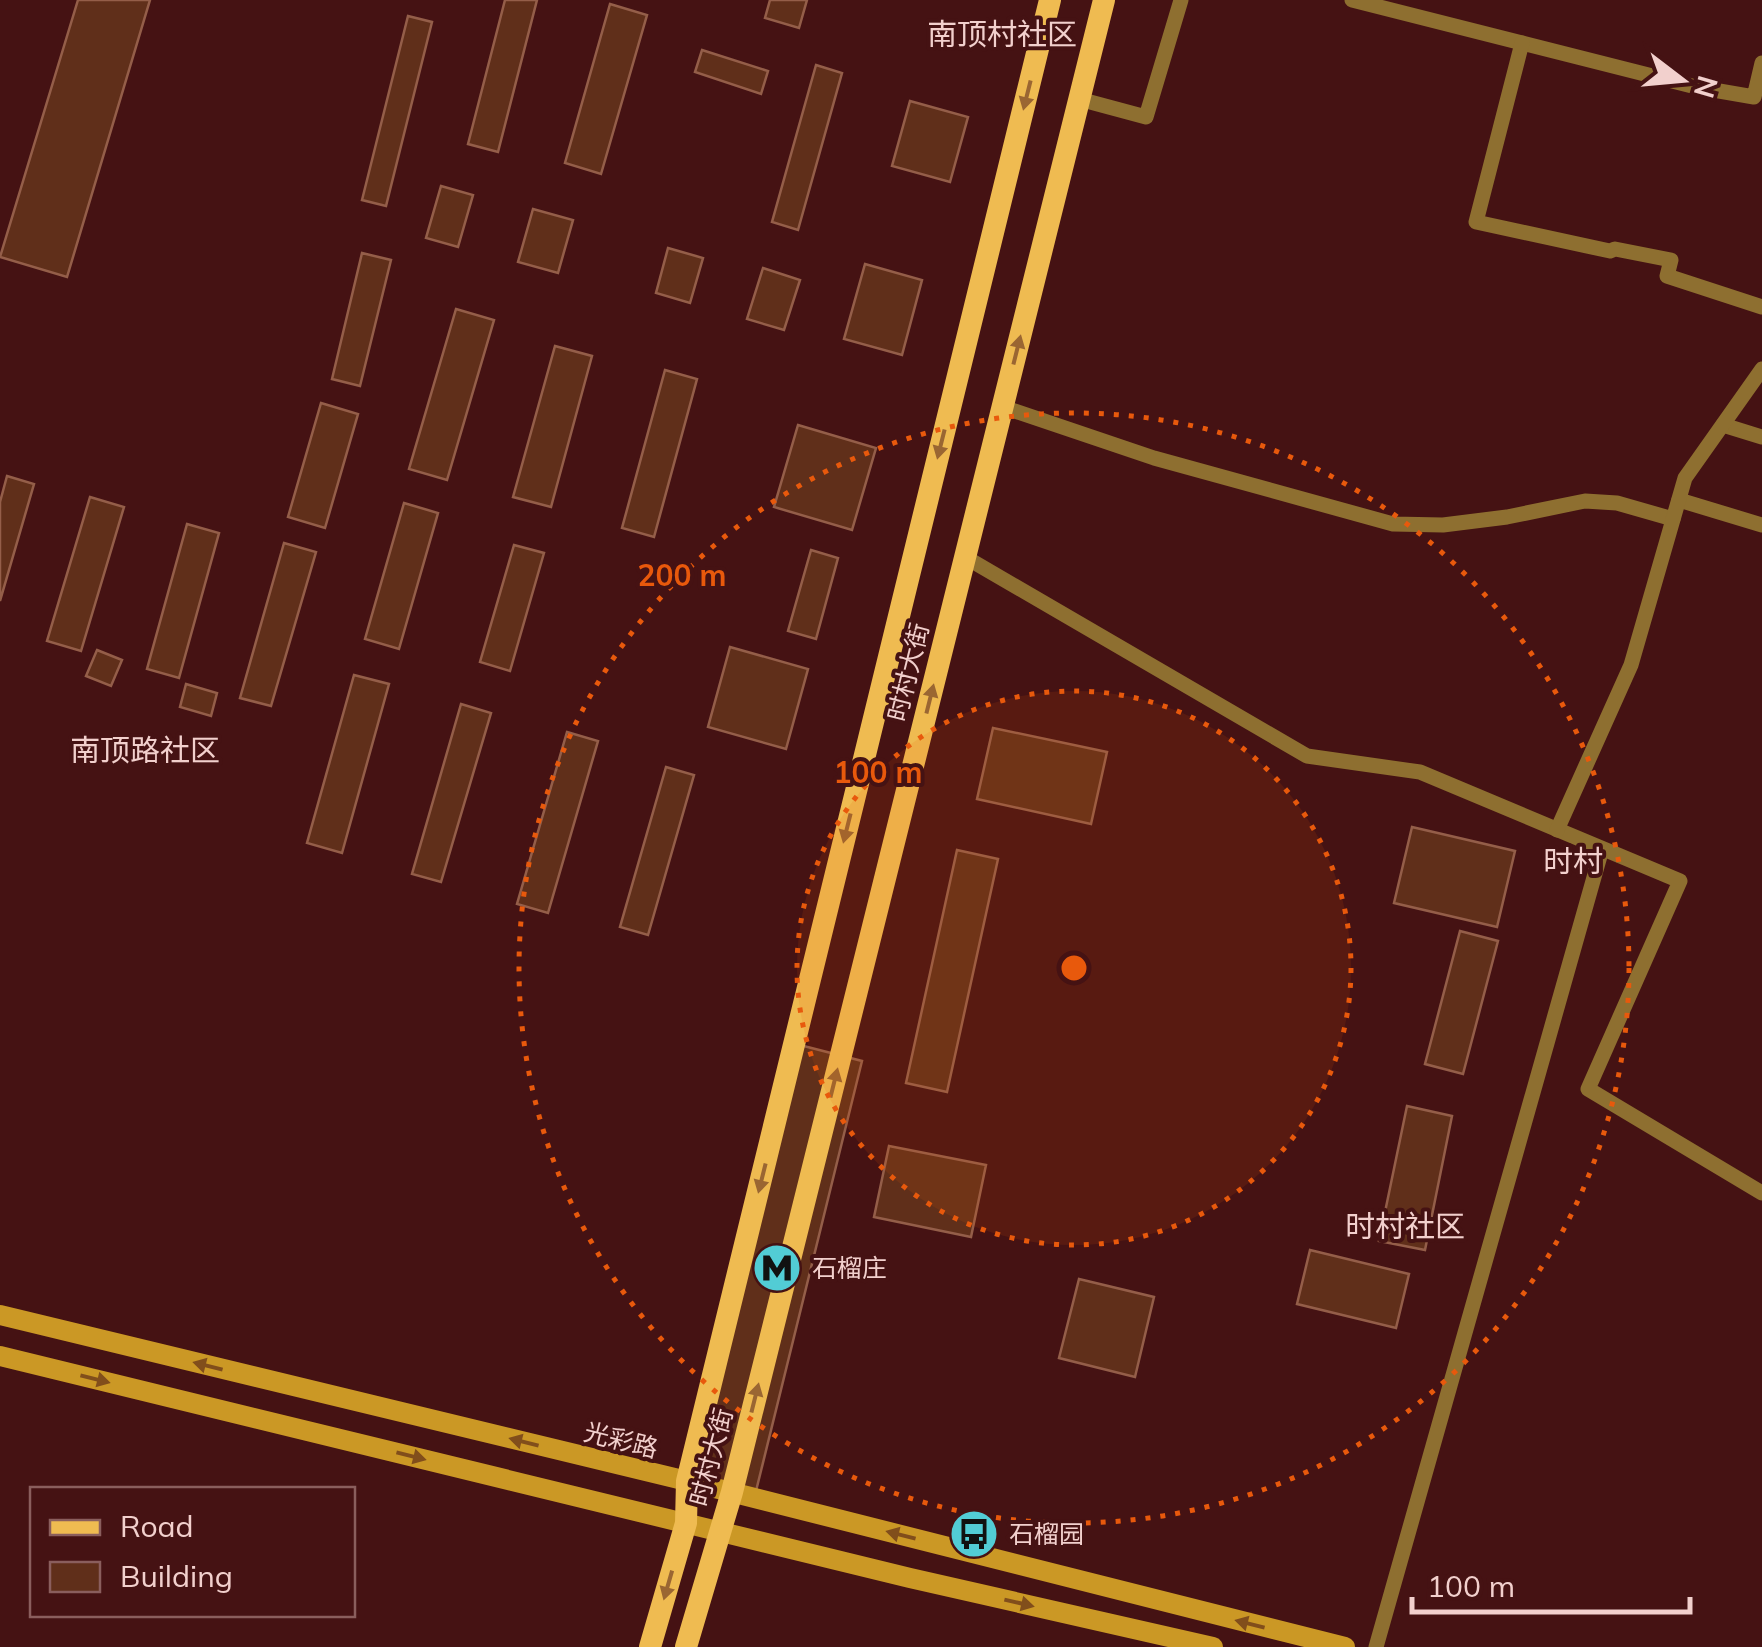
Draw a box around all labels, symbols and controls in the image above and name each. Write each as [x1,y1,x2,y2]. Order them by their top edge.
district label: 南顶村社区 [927,15,1077,53]
north arrow [1632,30,1732,130]
text: N [1687,72,1726,102]
one-way arrow [1019,80,1034,111]
one-way arrow [1010,334,1025,365]
one-way arrow [933,429,949,460]
text: 200 m [637,556,727,594]
street label: 时村大街 [880,620,935,724]
one-way arrow [922,683,938,714]
district label: 南顶路社区 [70,731,220,769]
text: 100 m [833,753,923,791]
one-way arrow [839,813,855,844]
district label: 时村 [1543,842,1603,880]
centre of rings [1056,950,1092,986]
one-way arrow [827,1067,842,1098]
one-way arrow [753,1163,769,1194]
district label: 时村社区 [1345,1207,1465,1245]
metro station icon: 石榴庄 [751,1242,803,1294]
place label: 石榴庄 [812,1252,887,1283]
one-way arrow [192,1358,223,1373]
one-way arrow [80,1372,111,1388]
one-way arrow [748,1382,764,1413]
street label: 时村大街 [683,1405,738,1509]
street label: 光彩路 [581,1415,661,1464]
one-way arrow [508,1434,539,1449]
one-way arrow [396,1449,427,1464]
legend [30,1487,355,1617]
text: Road [120,1507,194,1545]
bus stop icon: 石榴园 [948,1508,1000,1560]
place label: 石榴园 [1009,1518,1084,1549]
one-way arrow [885,1527,916,1542]
scale bar [1412,1552,1690,1614]
text: Building [120,1557,233,1595]
text: 100 m [1427,1567,1515,1605]
one-way arrow [660,1570,675,1601]
one-way arrow [1004,1596,1035,1611]
one-way arrow [1234,1615,1265,1631]

